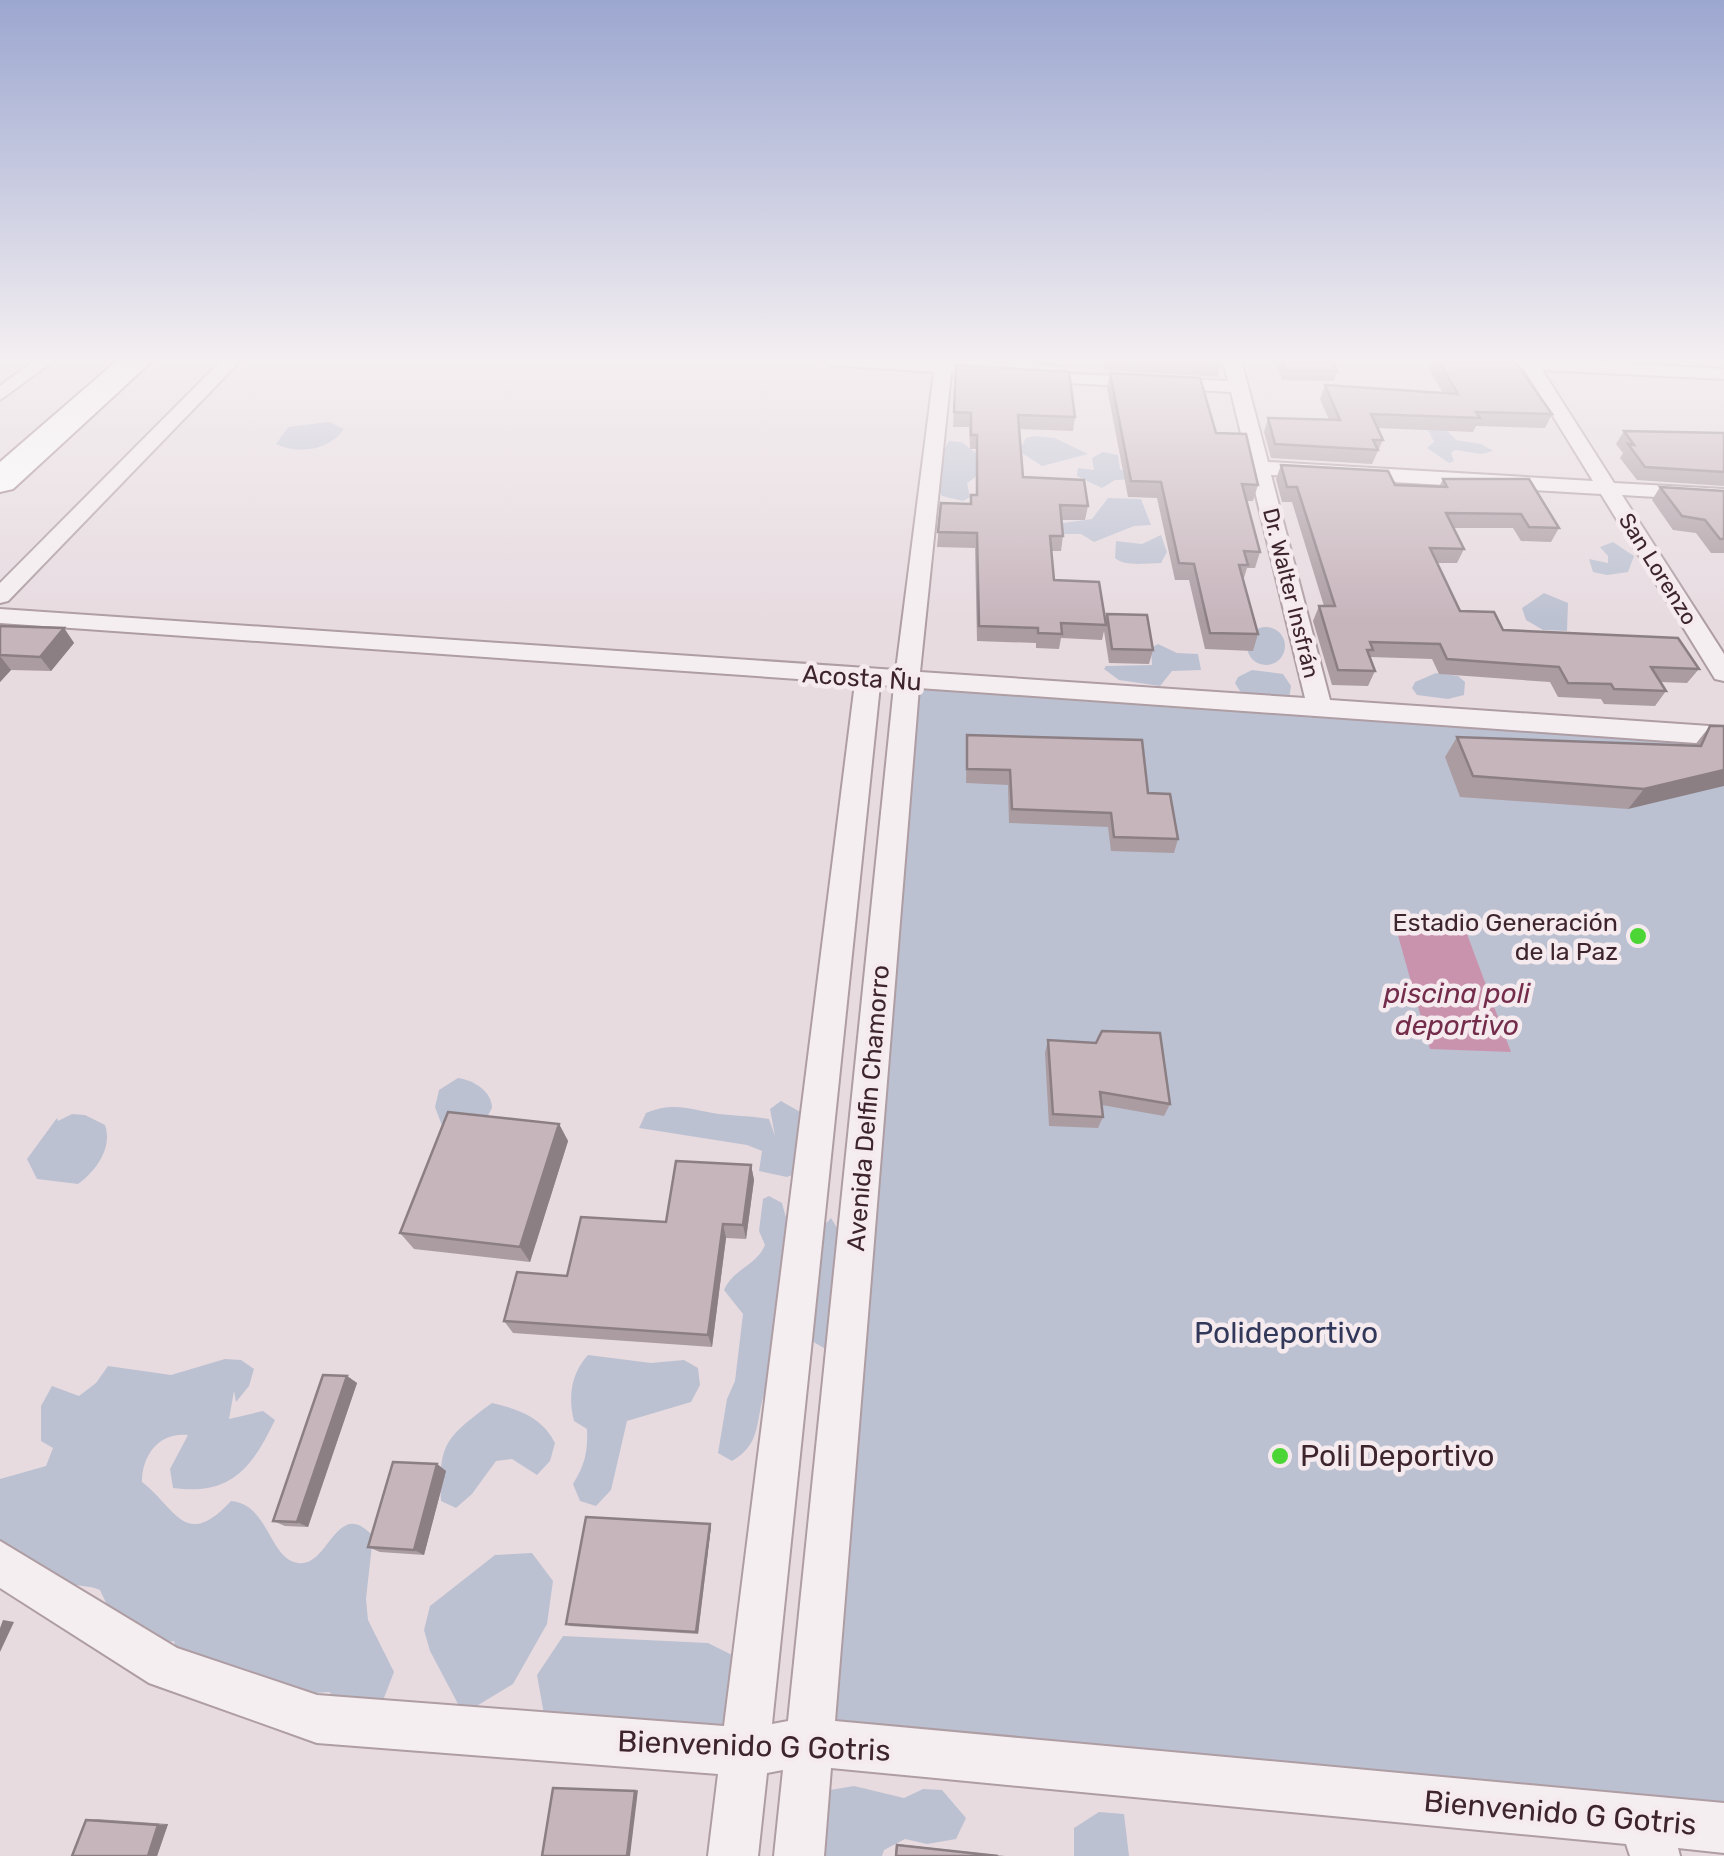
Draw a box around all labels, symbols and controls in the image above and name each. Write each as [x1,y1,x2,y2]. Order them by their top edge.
street label: Dr. Walter Insfrán [1257,505,1325,681]
street label: San Lorenzo [1613,508,1703,630]
street label: Acosta Ñu [801,659,923,697]
place label: Estadio Generación de la Paz [1393,908,1618,966]
marker: Estadio Generación de la Paz [1627,925,1649,947]
street label: Avenida Delfin Chamorro [841,964,895,1252]
water label: piscina poli deportivo [1383,977,1531,1042]
park label: Polideportivo [1194,1315,1378,1351]
place label: Poli Deportivo [1300,1438,1494,1474]
marker: Poli Deportivo [1269,1445,1291,1467]
street label: Bienvenido G Gotris [617,1723,891,1769]
street label: Bienvenido G Gotris [1422,1783,1698,1843]

